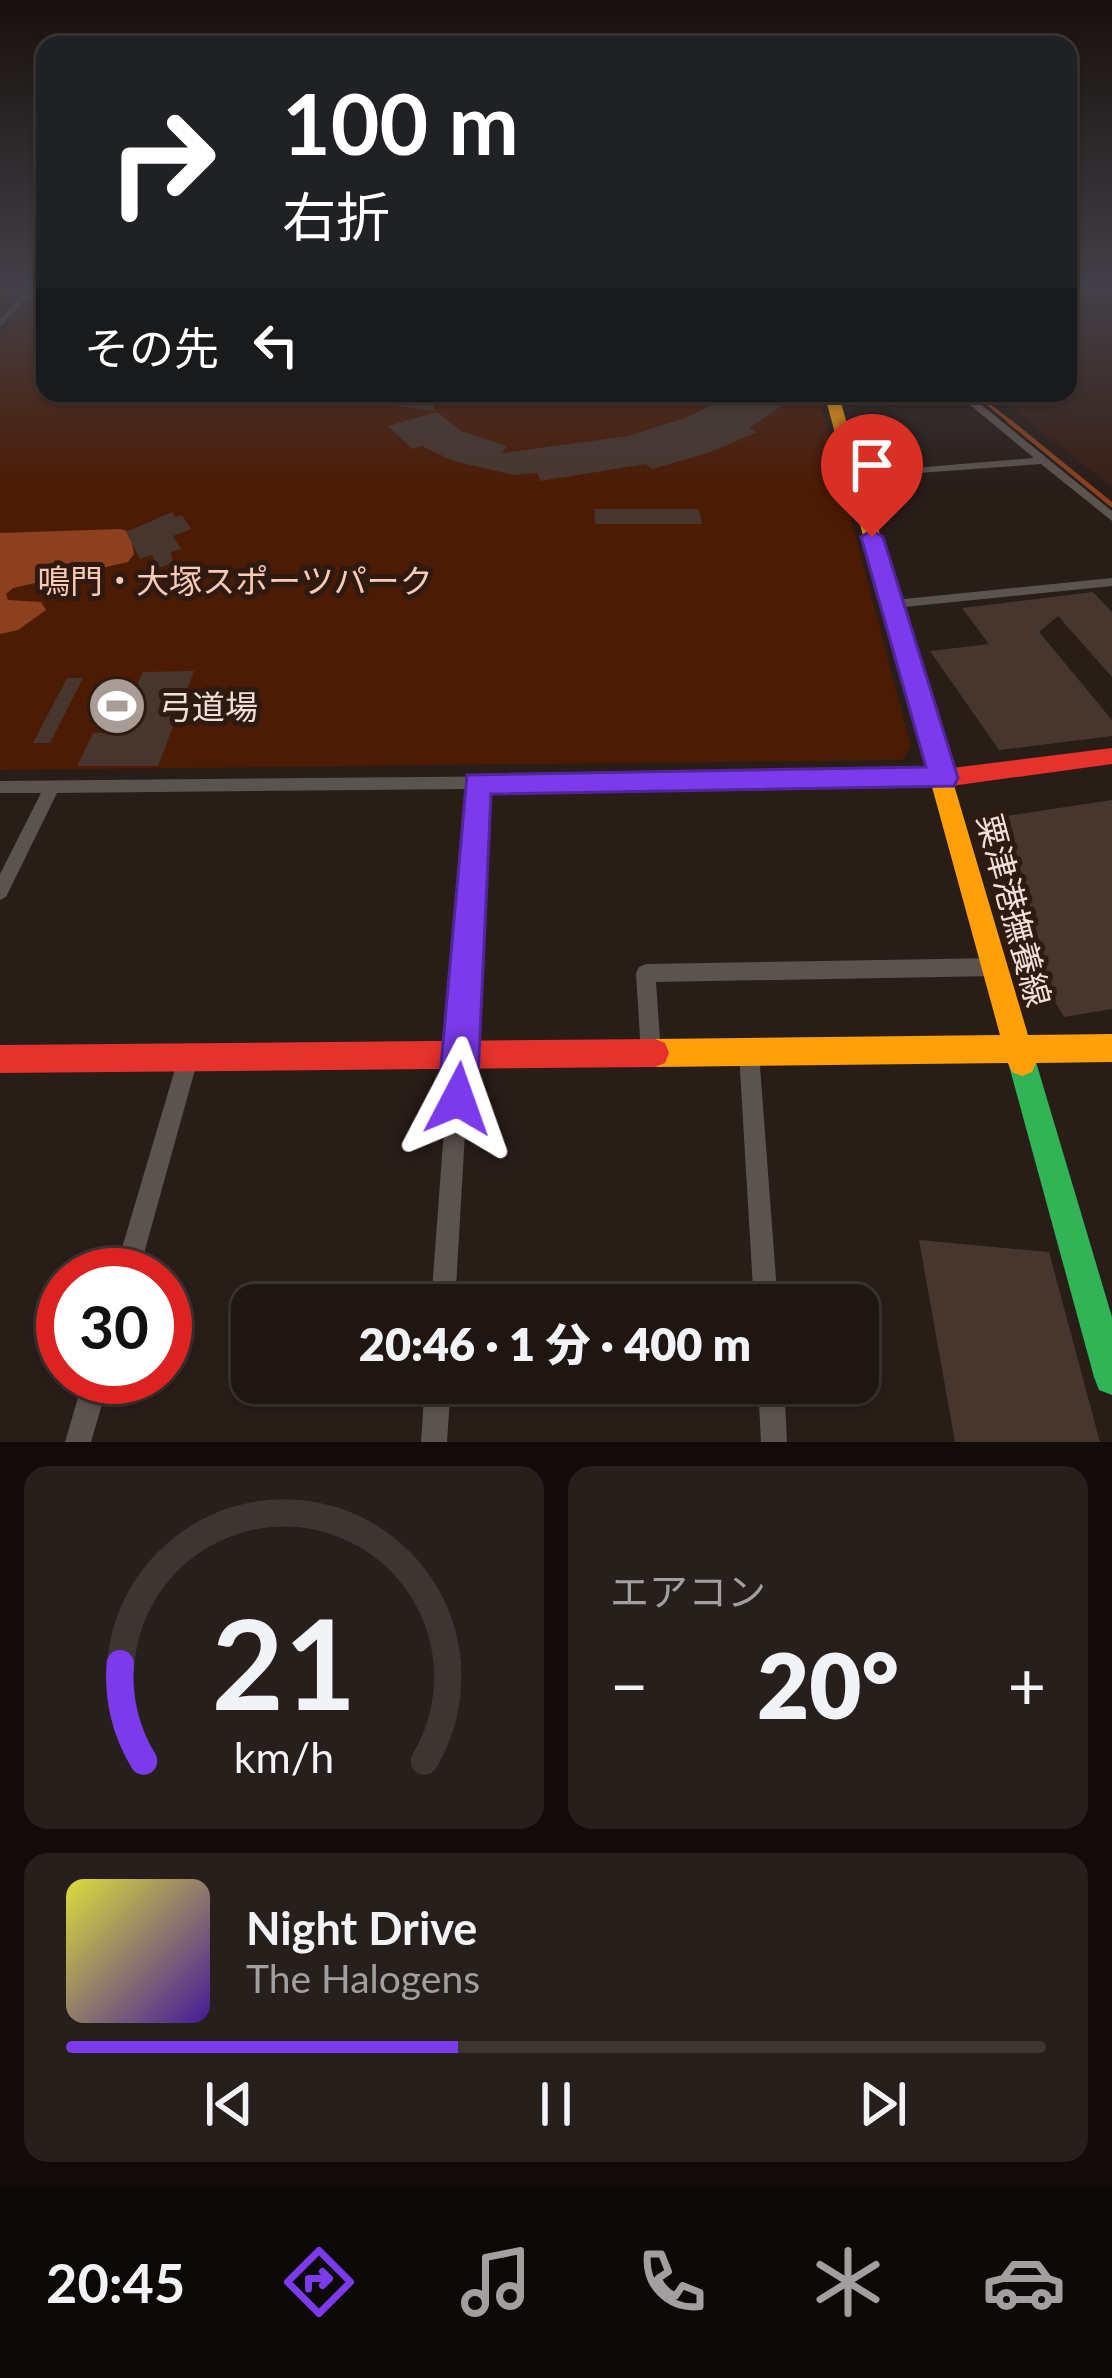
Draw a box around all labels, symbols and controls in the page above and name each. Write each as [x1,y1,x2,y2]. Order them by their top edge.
text: 100 m [282,72,519,173]
icon: right [84,84,240,240]
text: 右折 [282,184,390,249]
icon: left [243,312,309,378]
text: その先 [84,321,219,375]
pin [821,414,923,537]
icon: arrive [839,432,905,498]
park label: 鳴門・大塚スポーツパーク [37,560,433,600]
sports icon: 弓道場 [86,675,148,737]
place label: 弓道場 [159,686,258,726]
street label: 粟津港撫養線 [970,809,1060,1011]
position arrow [395,1036,521,1162]
speed limit sign: 30 [36,1248,192,1404]
text: 20:46 · 1 分 · 400 m [359,1317,751,1371]
text: エアコン [610,1568,766,1614]
text: 21 [212,1587,356,1737]
text: 20° [757,1630,899,1738]
text: − [610,1645,648,1724]
text: + [1008,1645,1046,1724]
text: km/h [234,1730,334,1781]
text: Night Drive [246,1901,477,1955]
text: The Halogens [246,1955,480,2001]
icon: previous [196,2071,262,2137]
icon: pause [523,2071,589,2137]
icon: next [850,2071,916,2137]
icon: directions [277,2240,361,2324]
icon: music [454,2240,538,2324]
icon: phone [630,2240,714,2324]
icon: climate [806,2240,890,2324]
icon: car [982,2240,1066,2324]
text: 20:45 [46,2250,185,2315]

